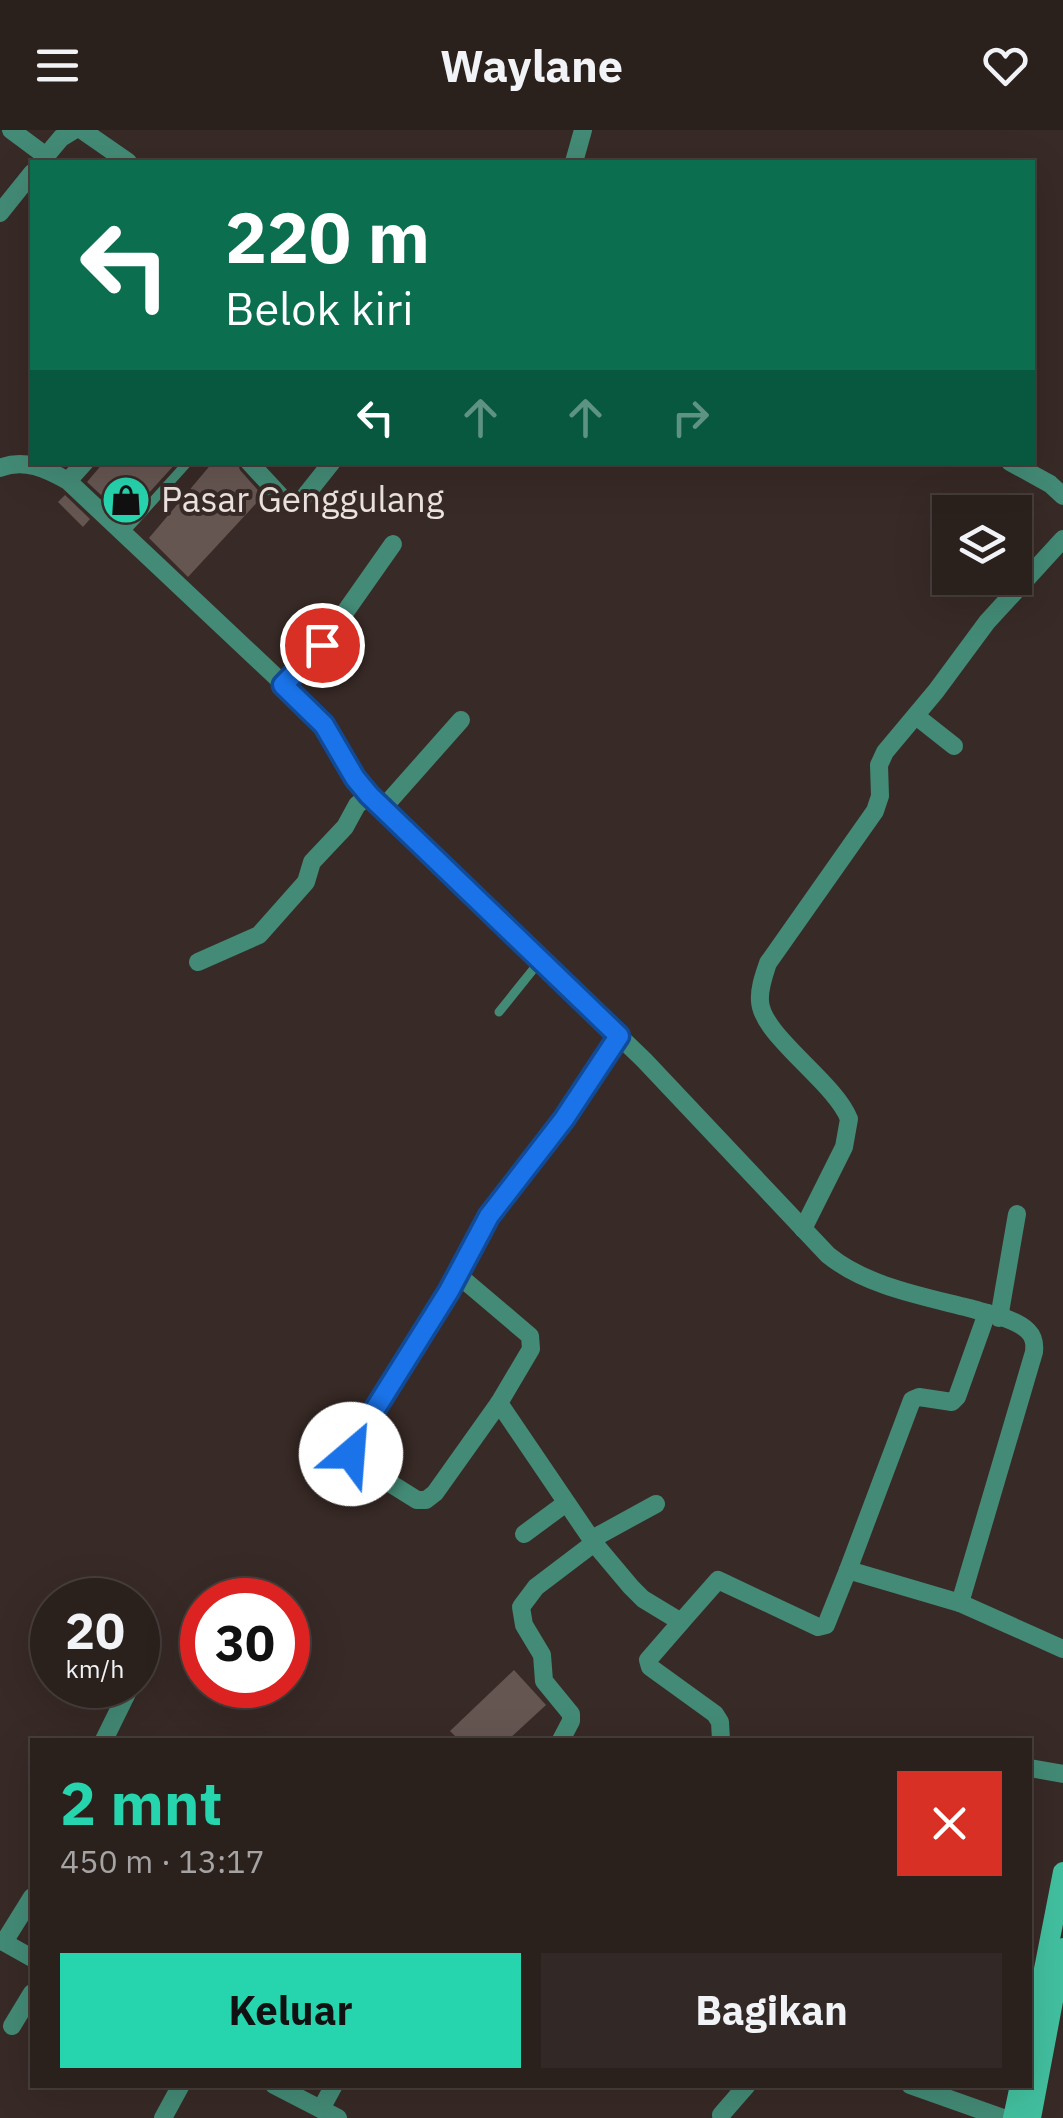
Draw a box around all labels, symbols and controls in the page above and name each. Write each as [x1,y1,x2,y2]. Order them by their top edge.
text: Waylane [440,36,623,94]
icon: menu [30,38,85,93]
icon: heart [978,38,1033,93]
text: 220 m [225,191,430,282]
icon: left [60,200,190,330]
text: Belok kiri [225,279,414,337]
icon: left [348,390,403,445]
icon: ahead [453,390,508,445]
icon: ahead [558,390,613,445]
icon: right [663,390,718,445]
shop icon: Pasar Genggulang [100,474,152,526]
place label: Pasar Genggulang [161,476,445,522]
map controls [932,495,1032,595]
button: layers [932,495,1032,595]
pin [280,603,365,688]
icon: arrive [295,618,350,673]
position arrow [299,1402,403,1506]
speed limit sign: 30 [180,1578,310,1708]
text: 20 [65,1598,125,1663]
text: km/h [66,1652,124,1685]
text: 2 mnt [60,1763,223,1842]
button: close [897,1771,1002,1876]
text: 450 m · 13:17 [60,1840,265,1882]
button: Keluar [60,1953,521,2068]
button: Bagikan [541,1953,1002,2068]

